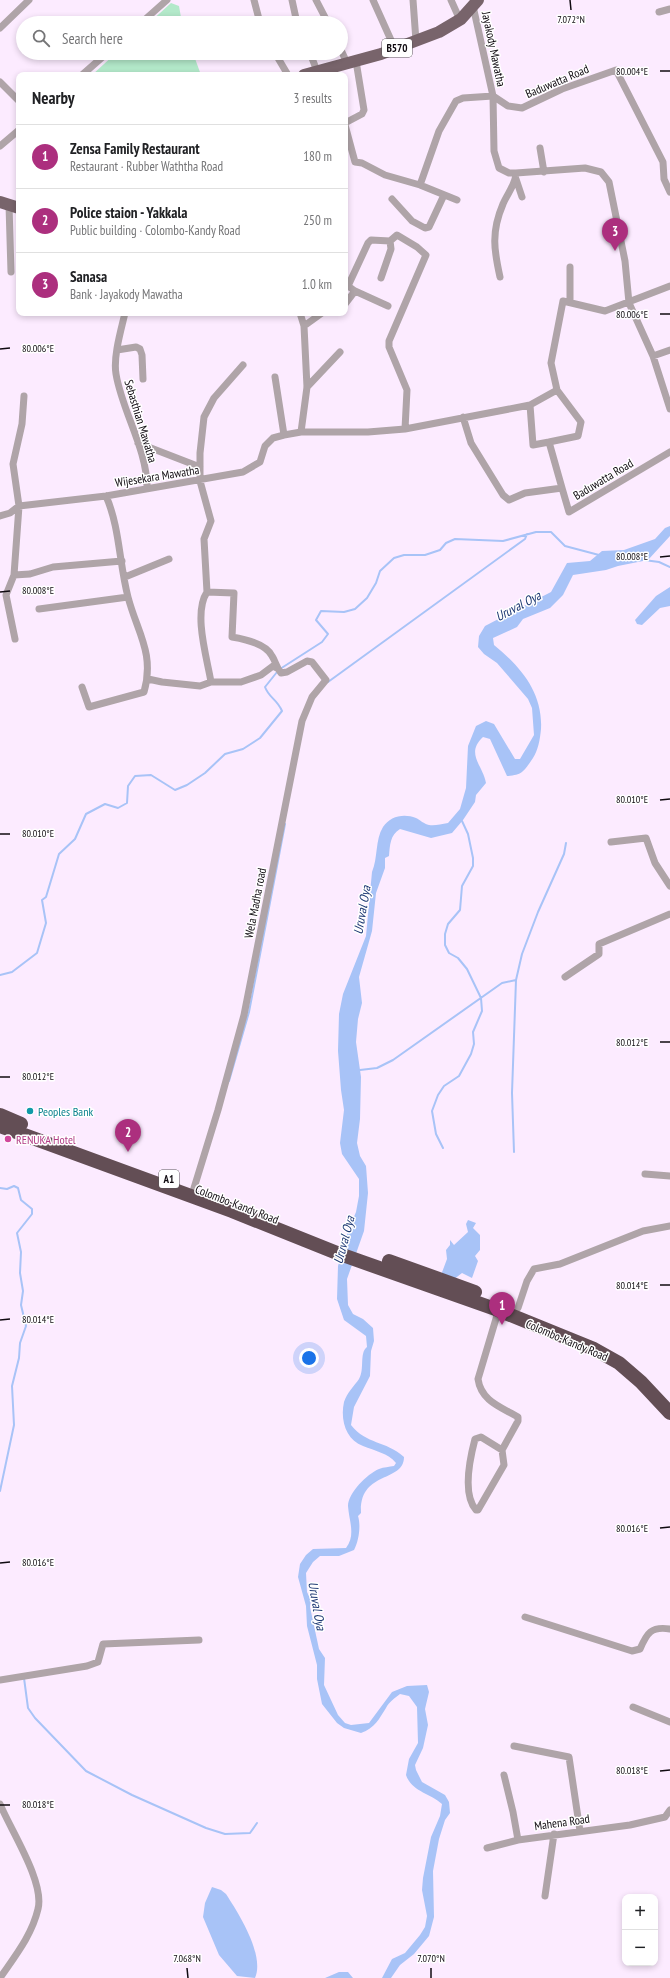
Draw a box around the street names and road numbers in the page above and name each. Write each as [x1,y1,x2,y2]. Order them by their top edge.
street label: Jayakody Mawatha [479,9,509,88]
road number: B570 [382,39,412,57]
street label: Baduwatta Road [523,61,591,101]
street label: Sebasthian Mawatha [121,378,161,464]
street label: Baduwatta Road [570,455,636,503]
street label: Wijesekara Mawatha [114,462,200,490]
street label: Wela Madha road [241,866,269,940]
road number: A1 [159,1170,179,1188]
street label: Colombo-Kandy Road [193,1181,281,1227]
street label: Colombo-Kandy Road [524,1316,610,1364]
street label: Mahena Road [533,1811,591,1833]

